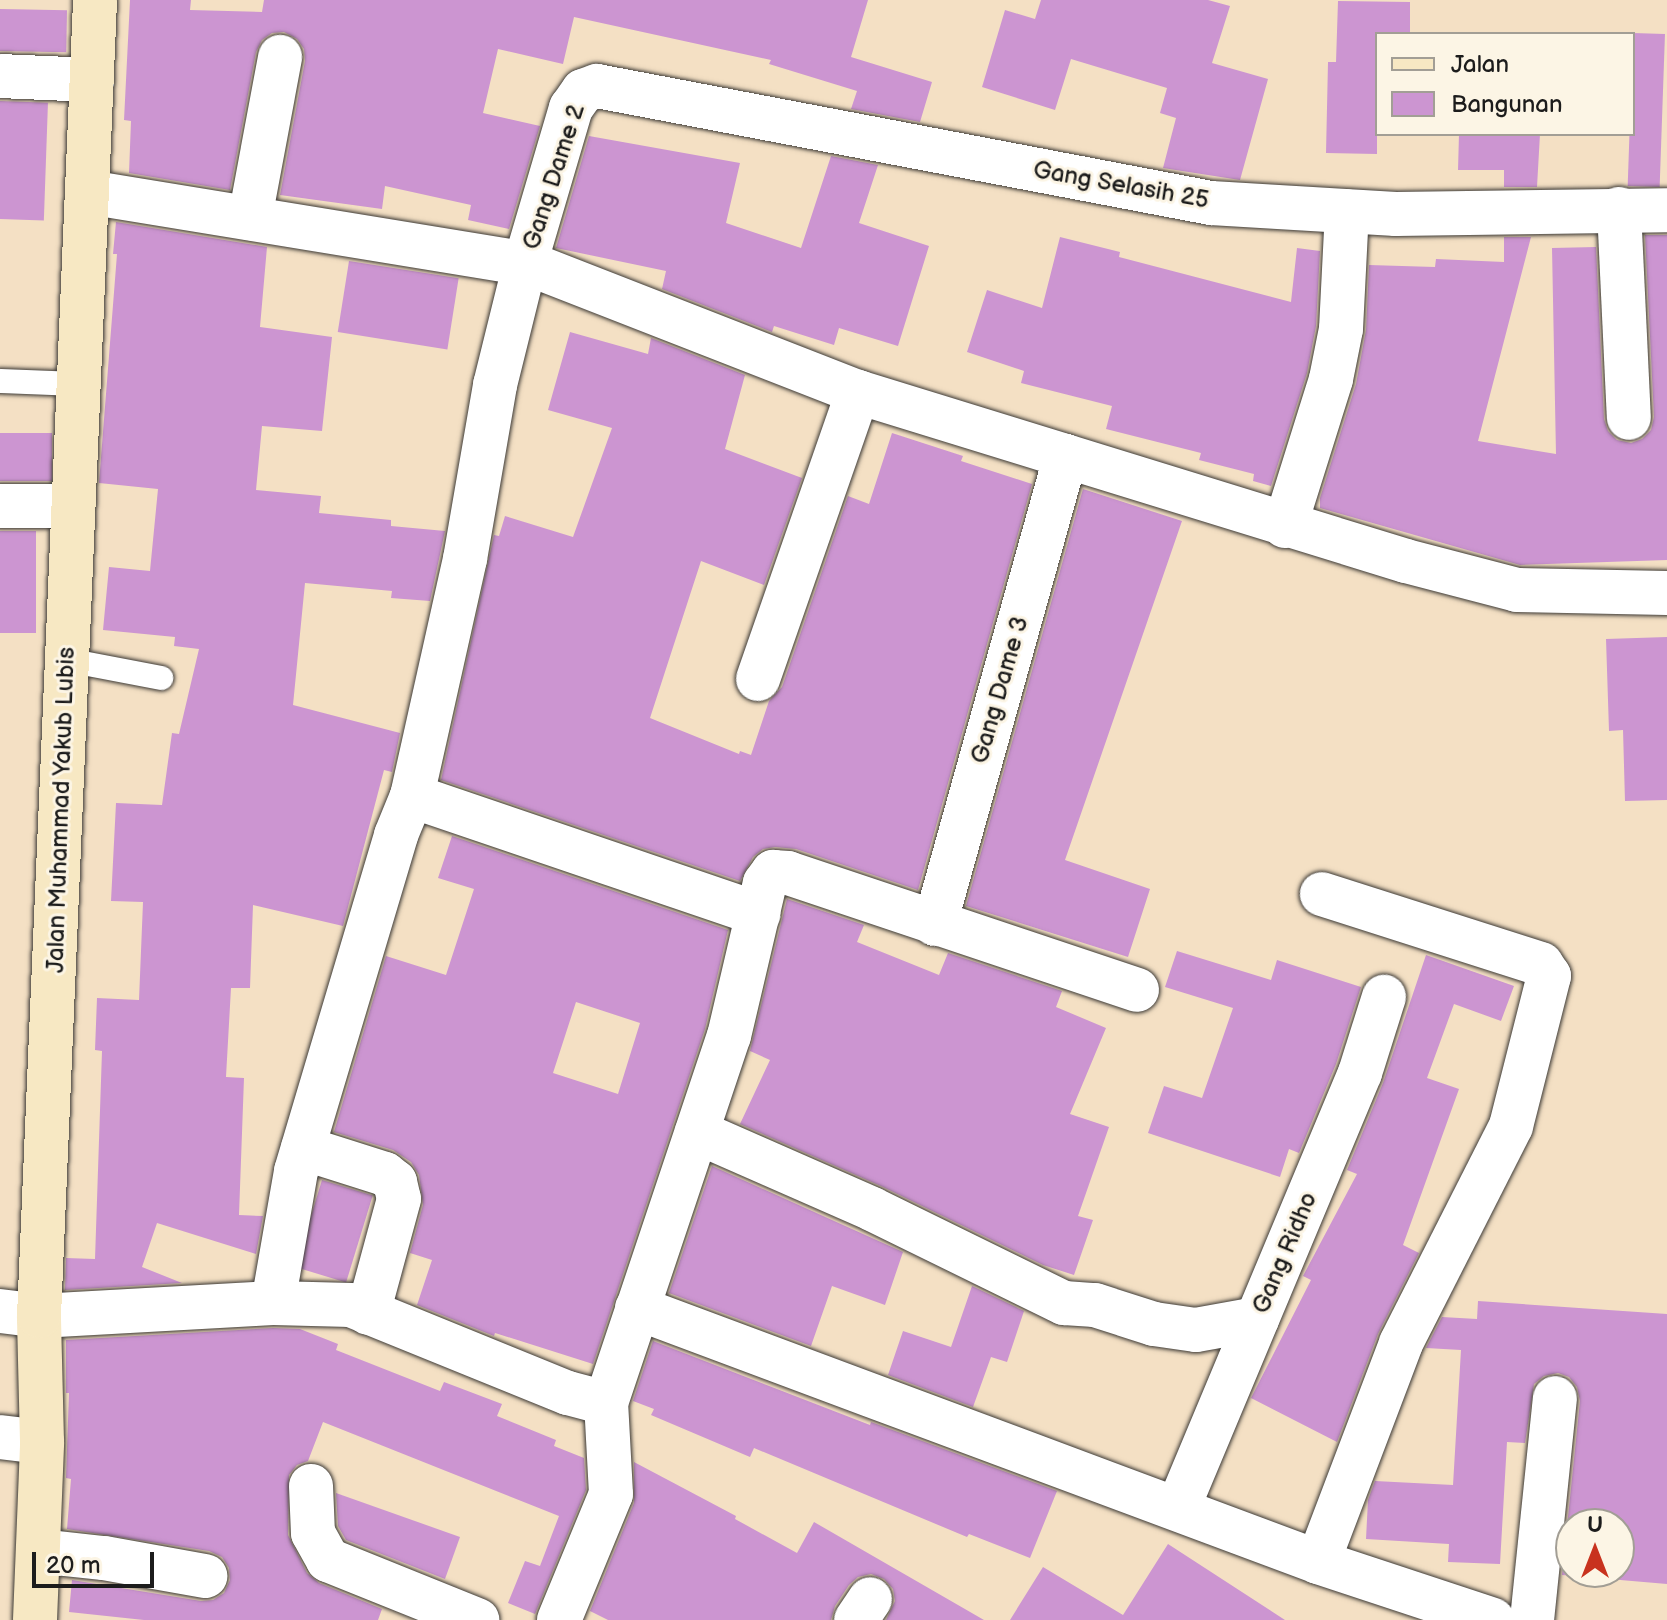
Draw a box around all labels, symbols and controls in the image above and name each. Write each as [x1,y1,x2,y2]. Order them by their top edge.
legend [1375,32,1635,136]
text: Jalan [1451,50,1509,79]
text: Bangunan [1451,90,1562,119]
street label: Gang Dame 2 [517,101,591,253]
street label: Gang Selasih 25 [1031,155,1211,215]
street label: Gang Dame 3 [965,613,1035,767]
street label: Jalan Muhammad Yakub Lubis [41,646,81,974]
street label: Gang Ridho [1247,1188,1323,1318]
north arrow [1555,1508,1635,1588]
text: U [1587,1512,1603,1539]
scale bar [36,1536,158,1586]
text: 20 m [46,1551,101,1580]

